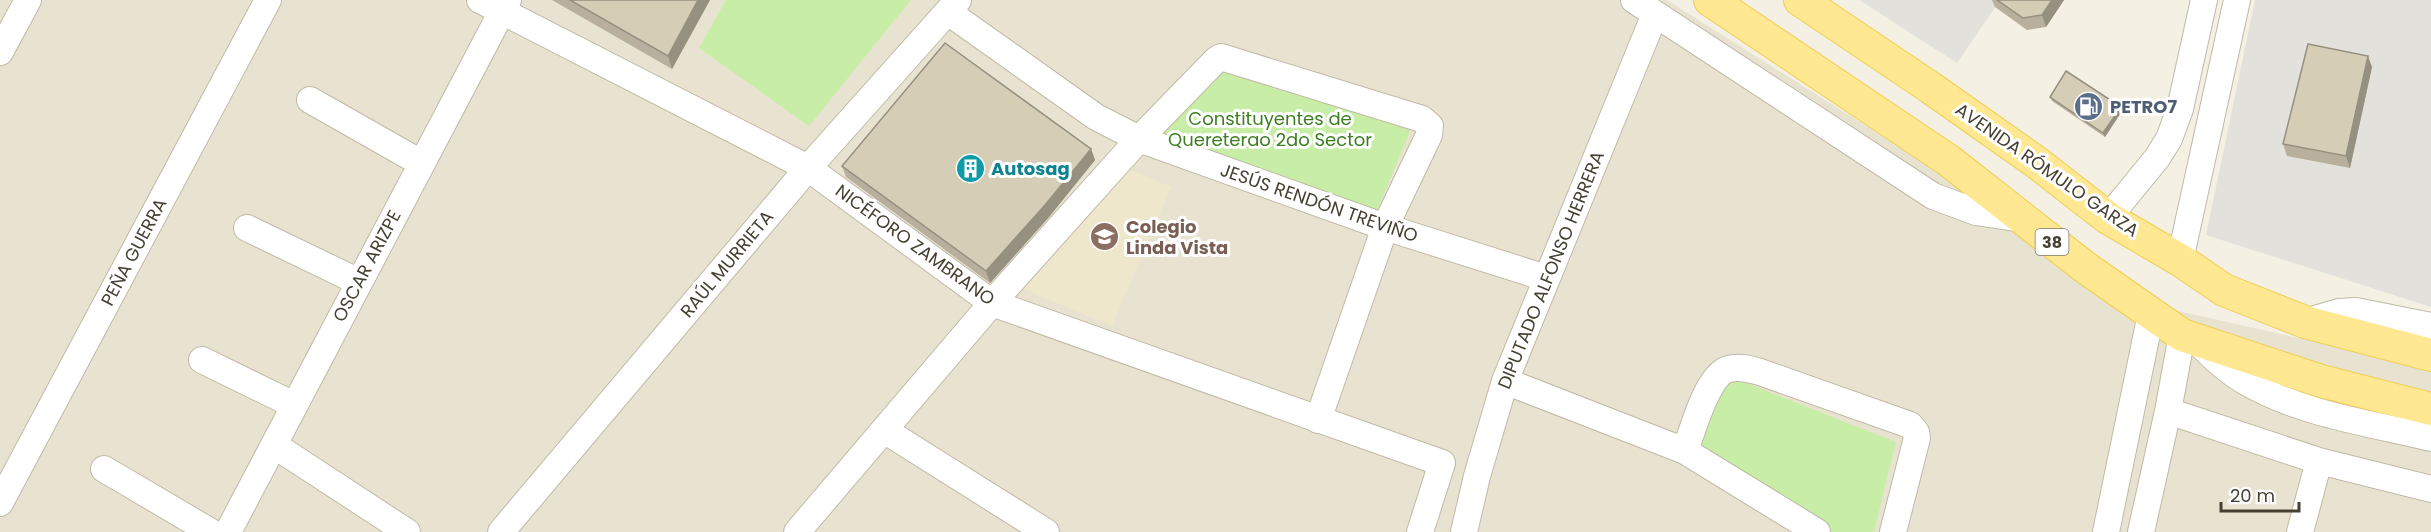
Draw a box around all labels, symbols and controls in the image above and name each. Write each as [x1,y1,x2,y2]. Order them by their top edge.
fuel station icon: PETRO7 [2073,91,2105,123]
place label: PETRO7 [2110,94,2177,119]
street label: AVENIDA RÓMULO GARZA [1951,97,2144,243]
park label: Constituyentes de Quereterao 2do Sector [1168,106,1372,152]
street label: DIPUTADO ALFONSO HERRERA [1491,147,1610,392]
building icon: Autosag [954,153,986,185]
place label: Autosag [991,156,1070,181]
street label: JESÚS RENDÓN TREVIÑO [1217,157,1421,248]
street label: NICÉFORO ZAMBRANO [830,178,1000,311]
street label: PEÑA GUERRA [95,194,172,310]
street label: OSCAR ARIZPE [327,205,407,326]
street label: RAÚL MURRIETA [674,205,779,323]
place label: Colegio Linda Vista [1126,214,1228,260]
school or university icon: Colegio Linda Vista [1089,221,1121,253]
road number: 38 [2036,229,2068,255]
scale bar [2221,475,2299,513]
text: 20 m [2230,483,2275,508]

